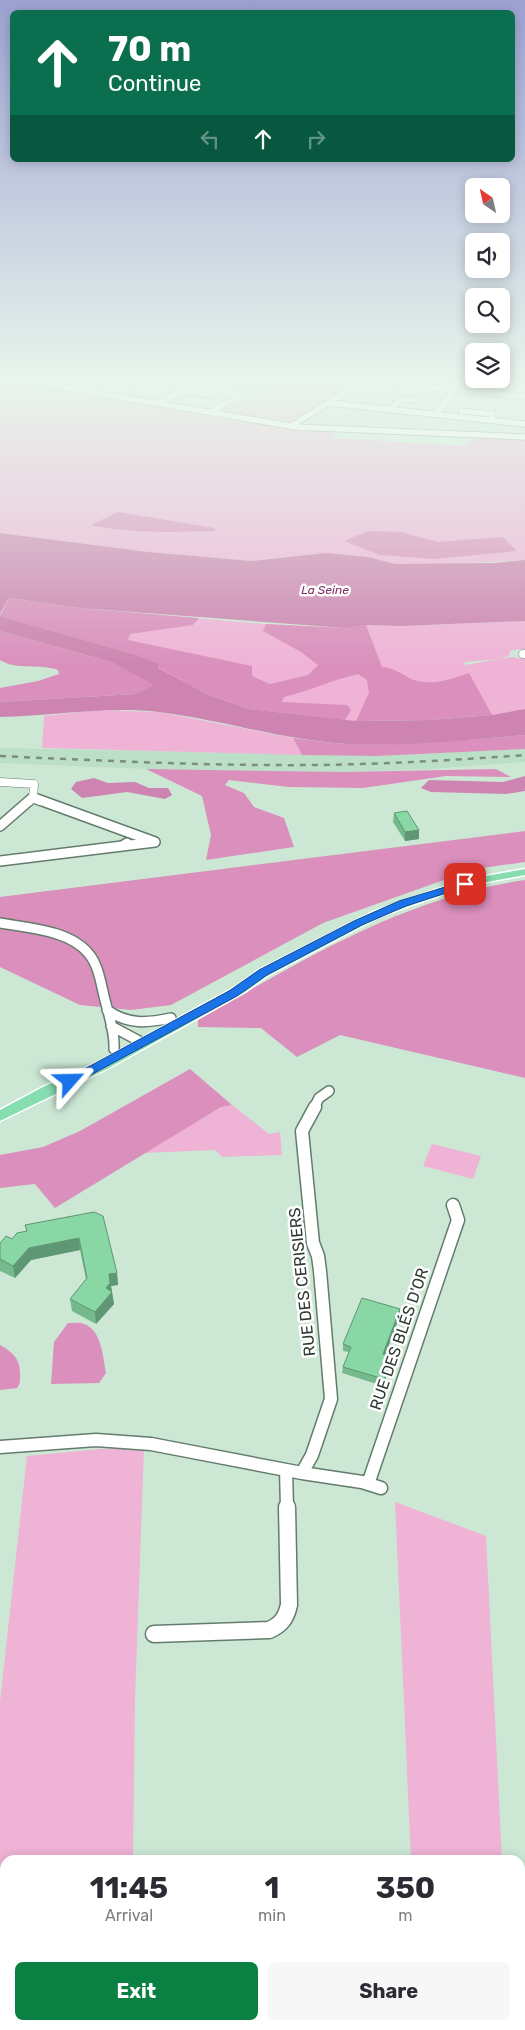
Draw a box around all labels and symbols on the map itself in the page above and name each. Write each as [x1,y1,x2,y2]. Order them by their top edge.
north arrow [465,178,510,222]
water label: La Seine [301,583,349,597]
pin [444,863,486,905]
position arrow [43,1054,95,1106]
street label: RUE DES CERISIERS [285,1207,319,1357]
street label: RUE DES BLÉS D'OR [366,1265,432,1413]

